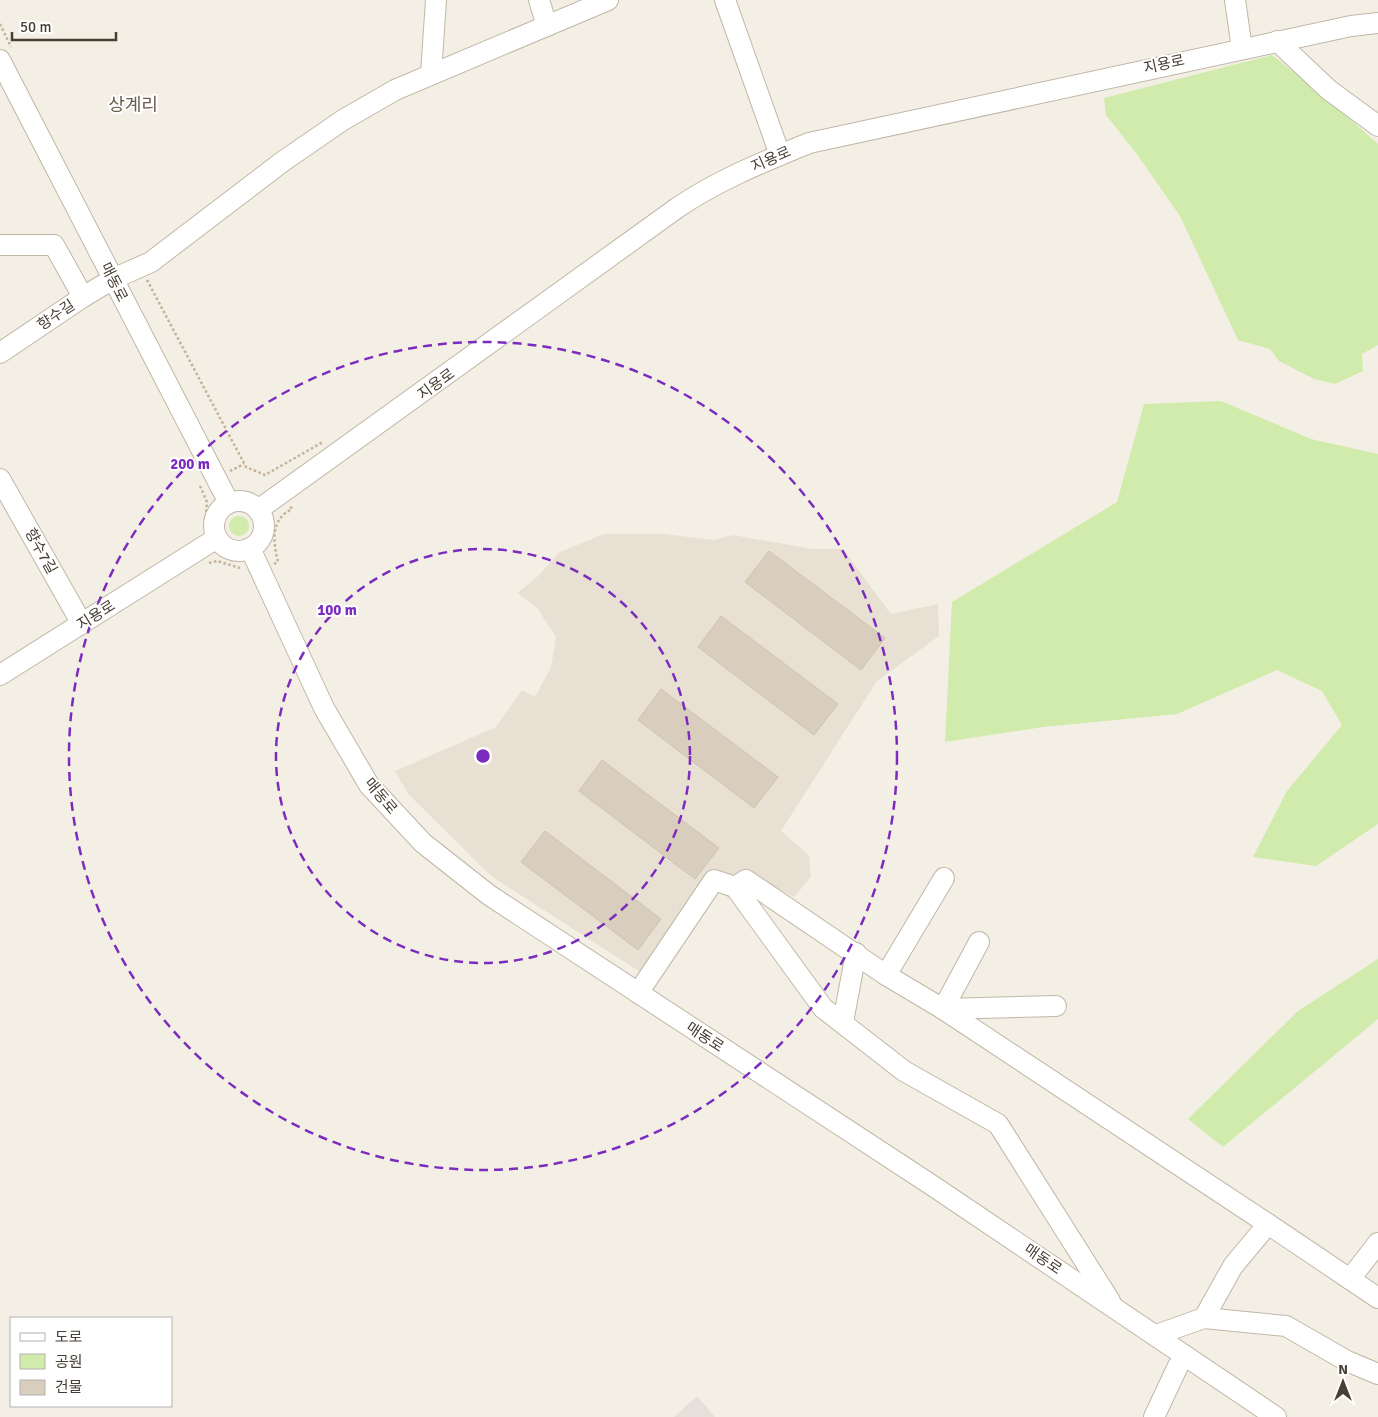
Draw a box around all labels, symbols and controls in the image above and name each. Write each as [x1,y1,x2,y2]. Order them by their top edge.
scale bar [12,10,116,42]
text: 50 m [20,18,51,36]
street label: 지용로 [1142,51,1186,77]
district label: 상계리 [108,94,158,116]
street label: 지용로 [748,142,794,176]
street label: 매동로 [97,259,131,305]
street label: 향수길 [34,296,78,334]
street label: 지용로 [414,365,458,403]
text: 200 m [170,455,210,473]
street label: 향수7길 [21,525,61,577]
street label: 지용로 [74,596,118,634]
text: 100 m [317,601,357,619]
centre of rings [474,747,492,765]
street label: 매동로 [361,774,401,818]
street label: 매동로 [683,1018,727,1056]
street label: 매동로 [1021,1240,1065,1278]
legend [10,1317,172,1407]
text: 도로 [55,1328,83,1346]
text: 공원 [55,1353,83,1371]
north arrow [1318,1357,1368,1407]
text: N [1338,1361,1348,1378]
text: 건물 [55,1378,83,1396]

